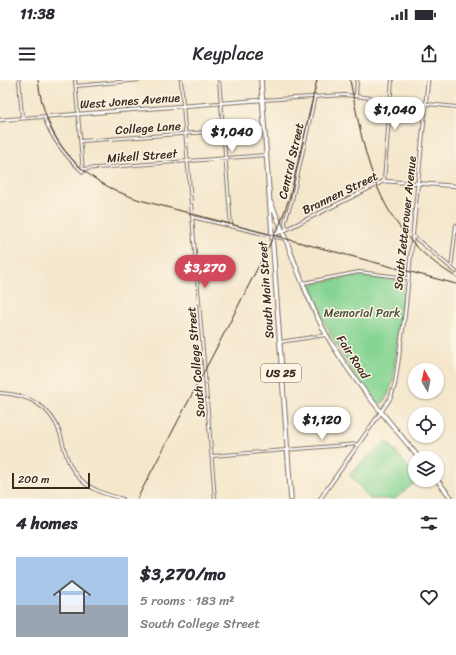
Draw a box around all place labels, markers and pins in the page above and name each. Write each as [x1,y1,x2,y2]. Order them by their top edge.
pin: $1,040 [362,97,428,131]
pin: $1,040 [199,119,265,153]
pin: $3,270 [172,255,238,289]
pin: $1,120 [289,407,355,441]

